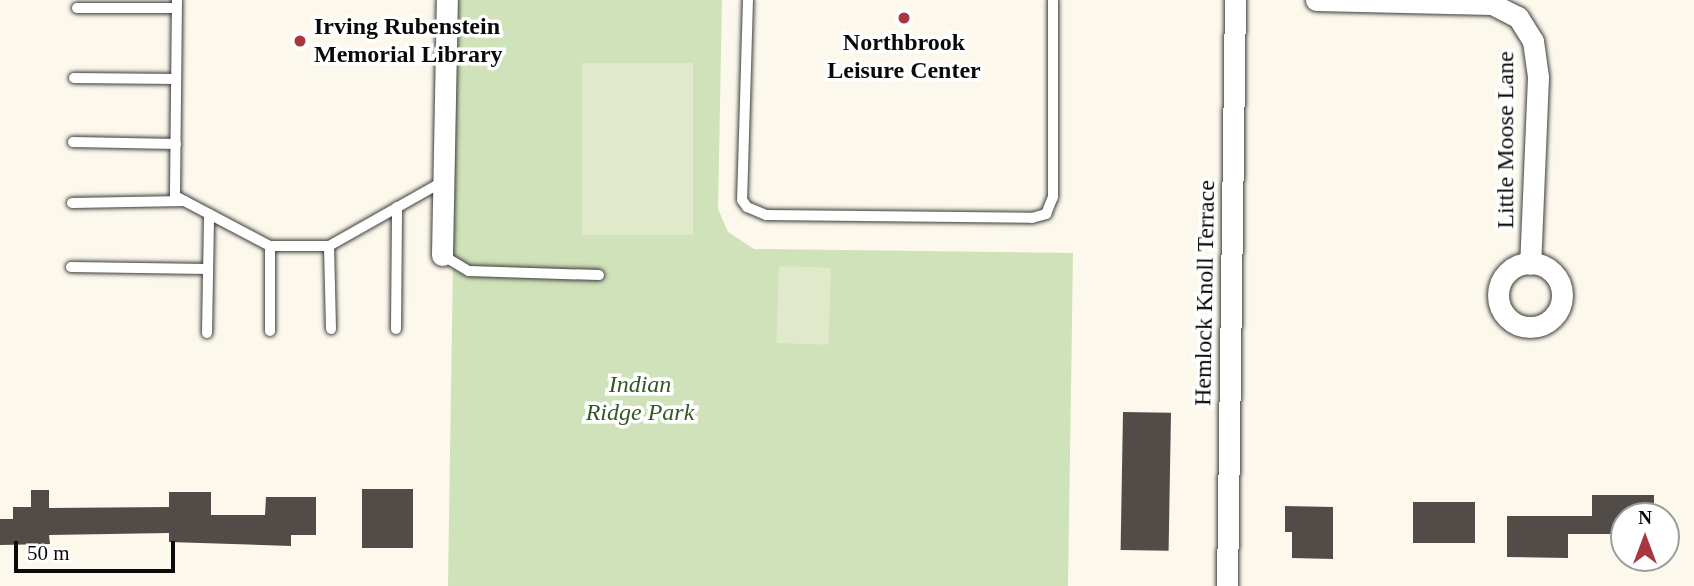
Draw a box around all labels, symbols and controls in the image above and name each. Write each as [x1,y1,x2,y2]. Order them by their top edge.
marker: Northbrook Leisure Center [896,10,912,26]
place label: Irving Rubenstein Memorial Library [314,13,503,69]
place label: Northbrook Leisure Center [827,29,981,85]
marker: Irving Rubenstein Memorial Library [292,33,308,49]
street label: Little Moose Lane [1492,51,1520,229]
street label: Hemlock Knoll Terrace [1189,180,1221,406]
park label: Indian Ridge Park [586,371,694,427]
north arrow [1610,502,1680,572]
text: N [1638,507,1652,528]
scale bar [18,526,178,570]
text: 50 m [27,541,70,565]

